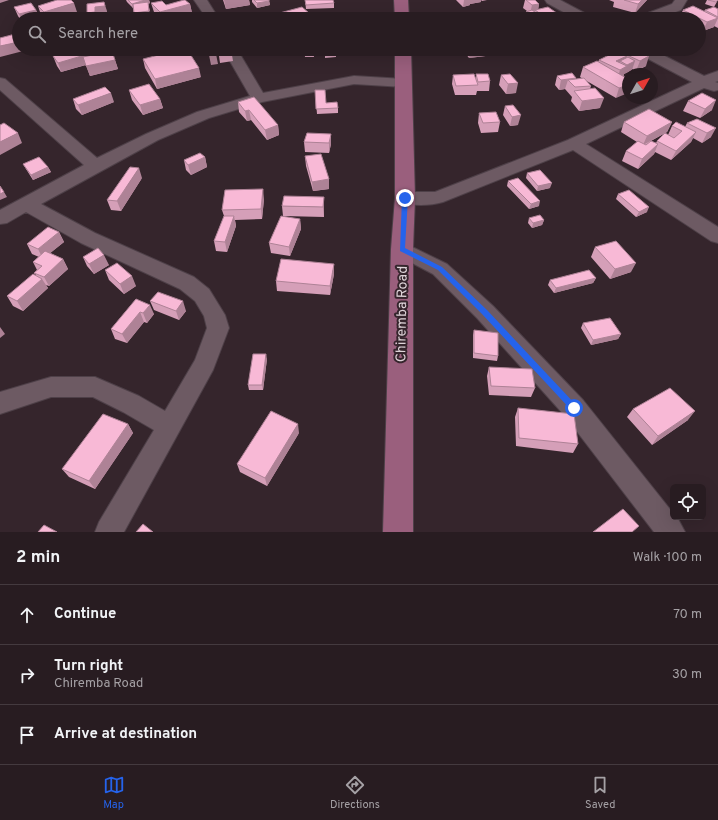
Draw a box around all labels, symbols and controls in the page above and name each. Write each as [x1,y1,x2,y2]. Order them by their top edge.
search box [12,12,706,56]
icon: search [26,23,48,45]
text: Search here [58,25,138,44]
north arrow [622,68,658,104]
route end [396,189,414,207]
street label: Chiremba Road [393,266,412,362]
route start [565,399,583,417]
map controls [670,484,706,520]
button: locate [670,484,706,520]
text: 2 min [16,547,60,569]
text: Walk · 100 m [633,550,702,566]
icon: ahead [16,604,38,626]
text: Continue [54,605,116,624]
text: 70 m [673,607,702,623]
text: Turn right [54,657,123,676]
icon: right [16,664,38,686]
text: 30 m [672,667,702,683]
text: Chiremba Road [54,676,143,692]
icon: arrive [16,724,38,746]
text: Arrive at destination [54,725,197,744]
tab: Map [103,774,125,812]
tab: Directions [330,774,380,812]
tab: Saved [585,774,615,812]

